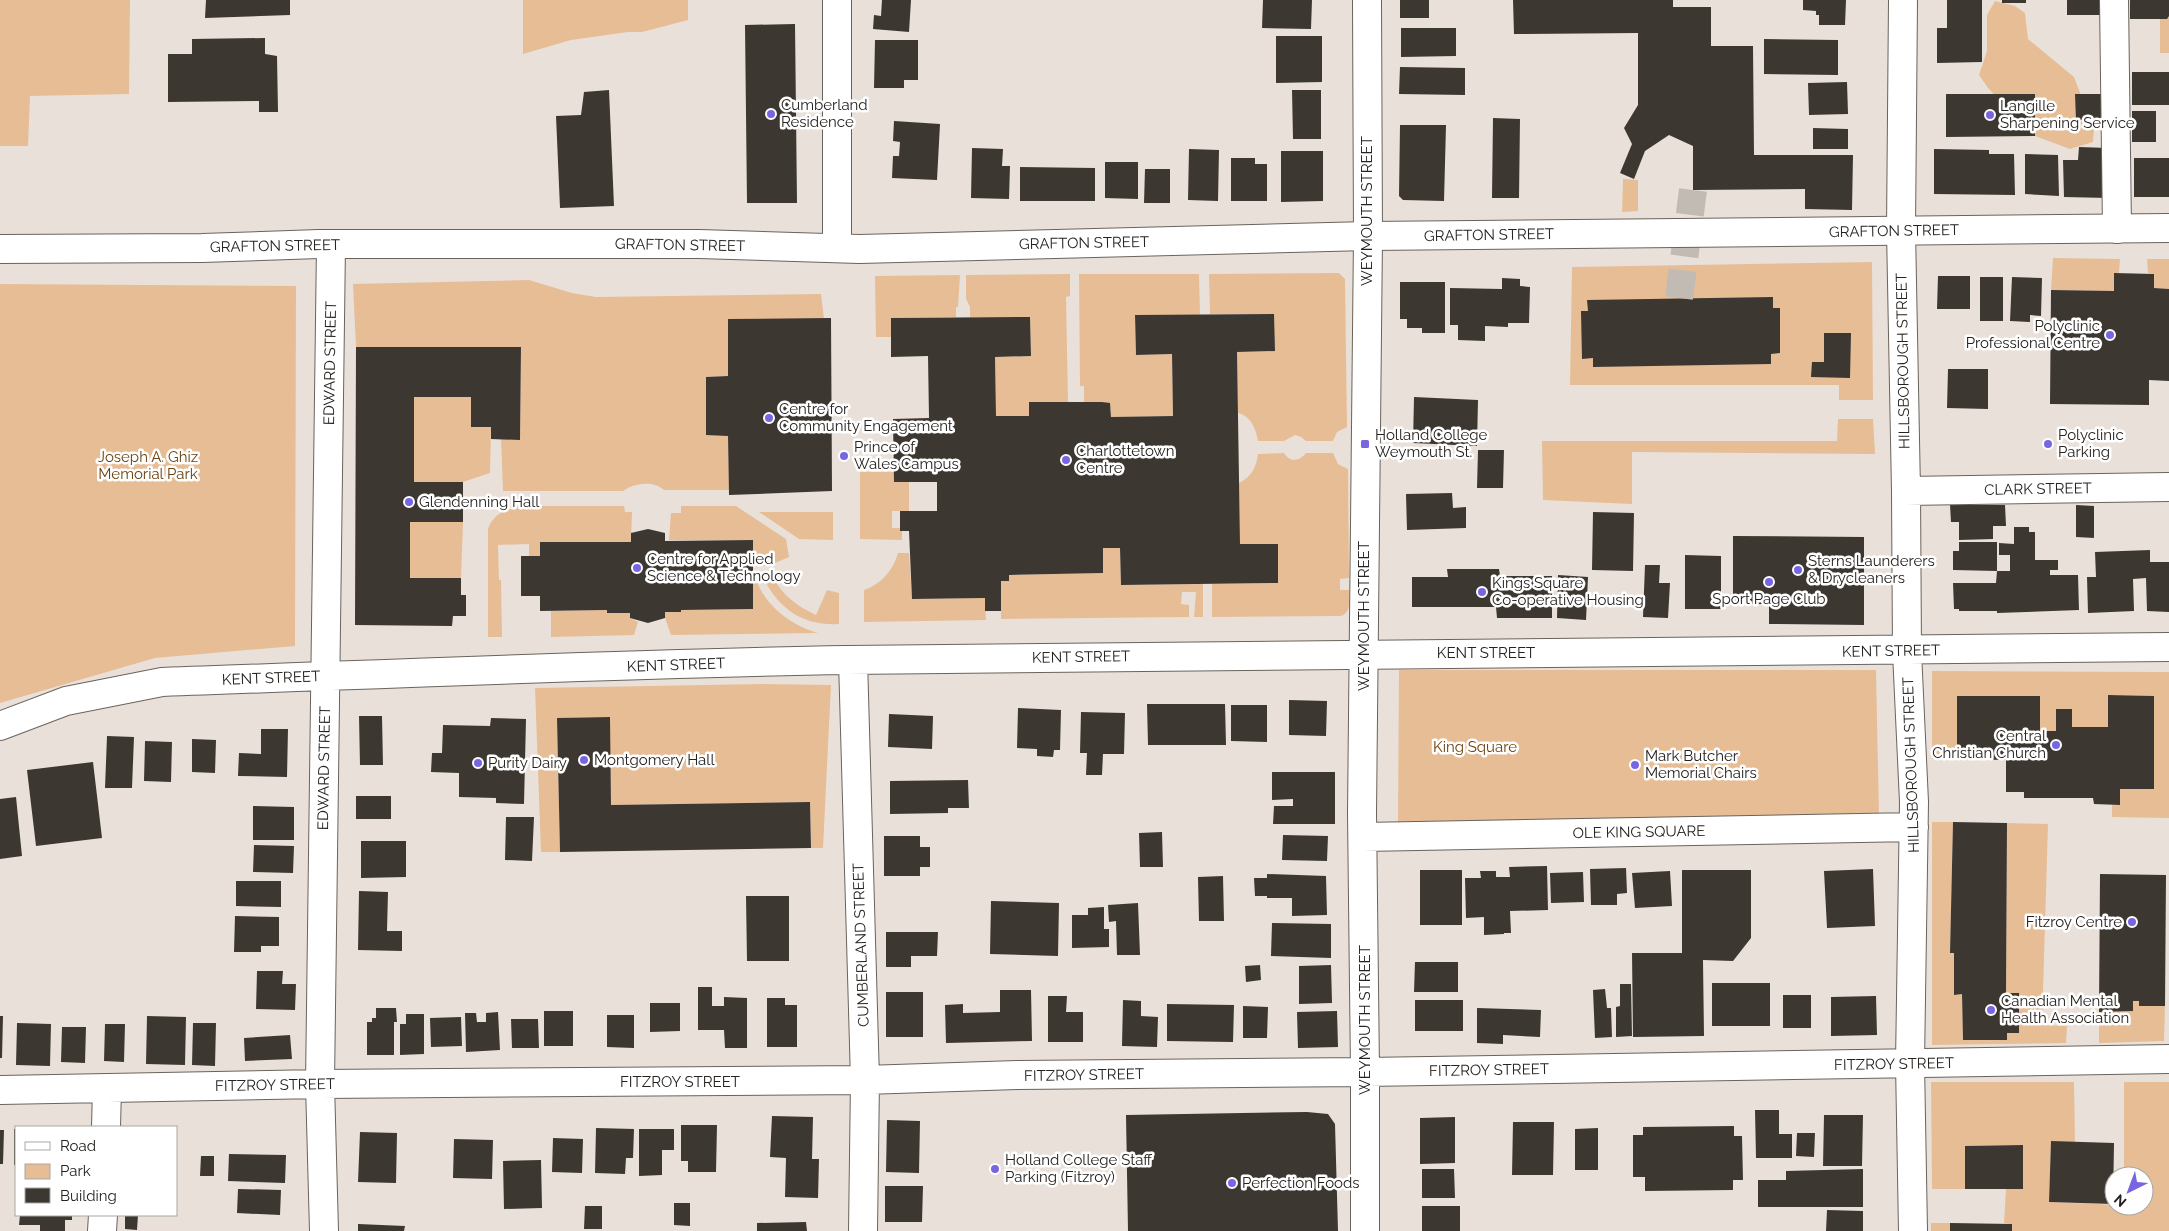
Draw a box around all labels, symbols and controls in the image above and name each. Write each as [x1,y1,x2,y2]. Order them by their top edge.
place label: Cumberland Residence [781,96,868,131]
place label: Langille Sharpening Service [2000,97,2135,132]
marker: Cumberland Residence [765,108,777,120]
marker: Langille Sharpening Service [1984,109,1996,121]
street label: WEYMOUTH STREET [1358,136,1376,286]
street label: GRAFTON STREET [1829,221,1959,241]
street label: GRAFTON STREET [1424,225,1554,245]
street label: GRAFTON STREET [1019,233,1149,253]
street label: GRAFTON STREET [615,235,745,255]
street label: GRAFTON STREET [210,236,340,256]
street label: HILLSBOROUGH STREET [1892,273,1914,449]
street label: EDWARD STREET [320,301,340,425]
place label: Polyclinic Professional Centre [1966,317,2100,352]
marker: Polyclinic Professional Centre [2104,329,2116,341]
place label: Centre for Community Engagement [779,400,953,435]
marker: Centre for Community Engagement [763,412,775,424]
place label: Holland College Weymouth St. [1375,426,1488,461]
place label: Polyclinic Parking [2058,426,2124,461]
place label: Prince of Wales Campus [854,438,959,473]
marker: Holland College Weymouth St. [1359,438,1371,450]
marker: Polyclinic Parking [2042,438,2054,450]
place label: Charlottetown Centre [1076,442,1175,477]
park label: Joseph A. Ghiz Memorial Park [98,448,198,483]
marker: Prince of Wales Campus [838,450,850,462]
marker: Charlottetown Centre [1060,454,1072,466]
street label: CLARK STREET [1984,479,2092,499]
place label: Glendenning Hall [419,493,540,511]
marker: Glendenning Hall [403,496,415,508]
street label: WEYMOUTH STREET [1355,541,1373,691]
place label: Centre for Applied Science & Technology [647,550,801,585]
place label: Sterns Launderers & Drycleaners [1808,552,1935,587]
marker: Centre for Applied Science & Technology [631,562,643,574]
marker: Sterns Launderers & Drycleaners [1792,564,1804,576]
place label: Kings Square Co-operative Housing [1492,574,1644,609]
marker: Sport Page Club [1763,576,1775,588]
marker: Kings Square Co-operative Housing [1476,586,1488,598]
place label: Sport Page Club [1712,590,1826,608]
street label: KENT STREET [1842,641,1940,661]
street label: KENT STREET [1437,644,1535,662]
street label: KENT STREET [1032,647,1130,667]
street label: KENT STREET [627,654,725,676]
street label: KENT STREET [222,667,320,689]
street label: HILLSBOROUGH STREET [1899,677,1923,853]
street label: EDWARD STREET [314,706,334,830]
place label: Central Christian Church [1932,727,2047,762]
park label: King Square [1433,738,1517,756]
marker: Central Christian Church [2050,739,2062,751]
place label: Mark Butcher Memorial Chairs [1645,747,1757,782]
place label: Montgomery Hall [594,751,715,769]
place label: Purity Dairy [488,754,567,772]
marker: Montgomery Hall [578,754,590,766]
marker: Purity Dairy [472,757,484,769]
marker: Mark Butcher Memorial Chairs [1629,759,1641,771]
street label: OLE KING SQUARE [1572,822,1706,842]
street label: CUMBERLAND STREET [849,863,873,1027]
place label: Fitzroy Centre [2026,913,2122,931]
marker: Fitzroy Centre [2126,916,2138,928]
street label: WEYMOUTH STREET [1356,945,1374,1095]
place label: Canadian Mental Health Association [2001,992,2129,1027]
marker: Canadian Mental Health Association [1985,1004,1997,1016]
street label: FITZROY STREET [1834,1054,1954,1074]
street label: FITZROY STREET [1429,1060,1549,1080]
street label: FITZROY STREET [1024,1065,1144,1085]
street label: FITZROY STREET [620,1073,740,1091]
street label: FITZROY STREET [215,1075,335,1095]
legend [15,1126,178,1216]
text: Road [60,1137,96,1155]
place label: Holland College Staff Parking (Fitzroy) [1005,1151,1152,1186]
text: Park [60,1162,91,1180]
marker: Holland College Staff Parking (Fitzroy) [989,1163,1001,1175]
north arrow [2104,1166,2154,1216]
place label: Perfection Foods [1242,1174,1360,1192]
marker: Perfection Foods [1226,1177,1238,1189]
text: Building [60,1187,117,1205]
text: N [2111,1191,2130,1210]

